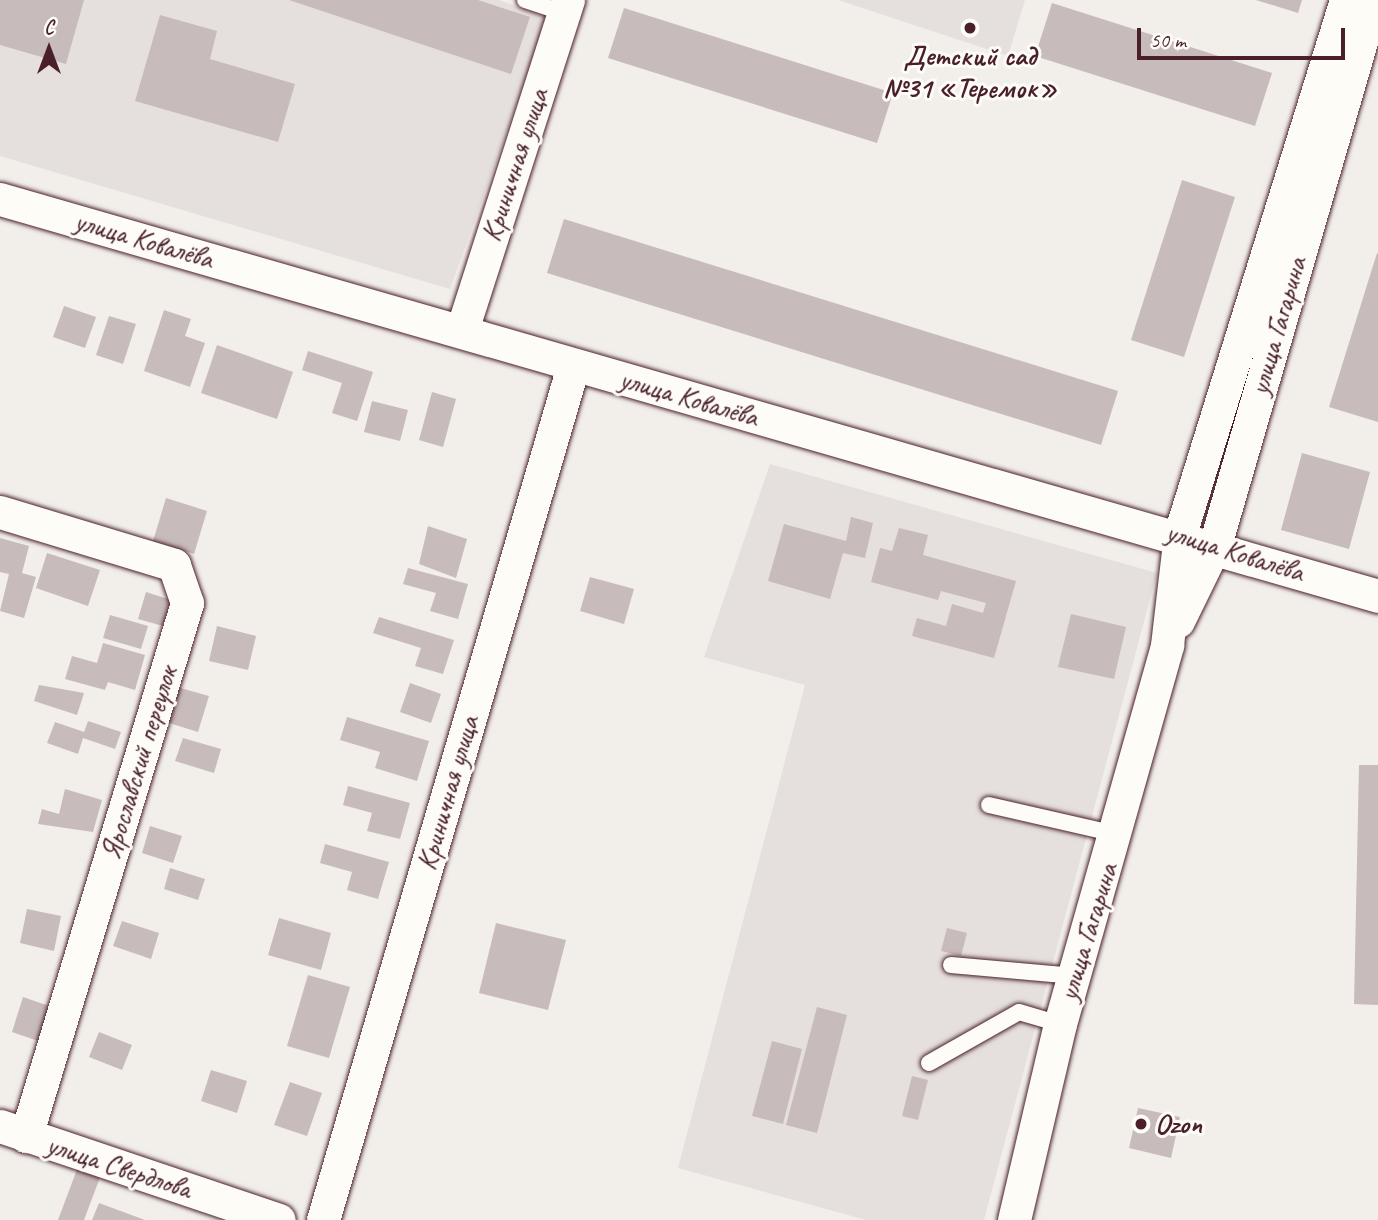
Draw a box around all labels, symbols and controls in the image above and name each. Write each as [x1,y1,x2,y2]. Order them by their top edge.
north arrow [14,14,84,84]
scale bar [1140,14,1348,58]
text: С [44,16,54,40]
marker: Детский сад №31 «Теремок» [962,20,978,36]
text: 50 m [1150,27,1186,53]
place label: Детский сад №31 «Теремок» [883,39,1057,105]
street label: Криничная улица [474,83,556,247]
street label: улица Ковалёва [72,204,216,276]
street label: улица Гагарина [1242,253,1314,399]
street label: улица Ковалёва [617,362,761,434]
street label: улица Ковалёва [1163,515,1307,589]
street label: Ярославский переулок [94,662,184,864]
street label: Криничная улица [410,711,486,875]
street label: улица Гагарина [1051,859,1125,1005]
place label: Ozon [1155,1107,1202,1141]
marker: Ozon [1133,1116,1149,1132]
street label: улица Свердлова [43,1128,195,1206]

